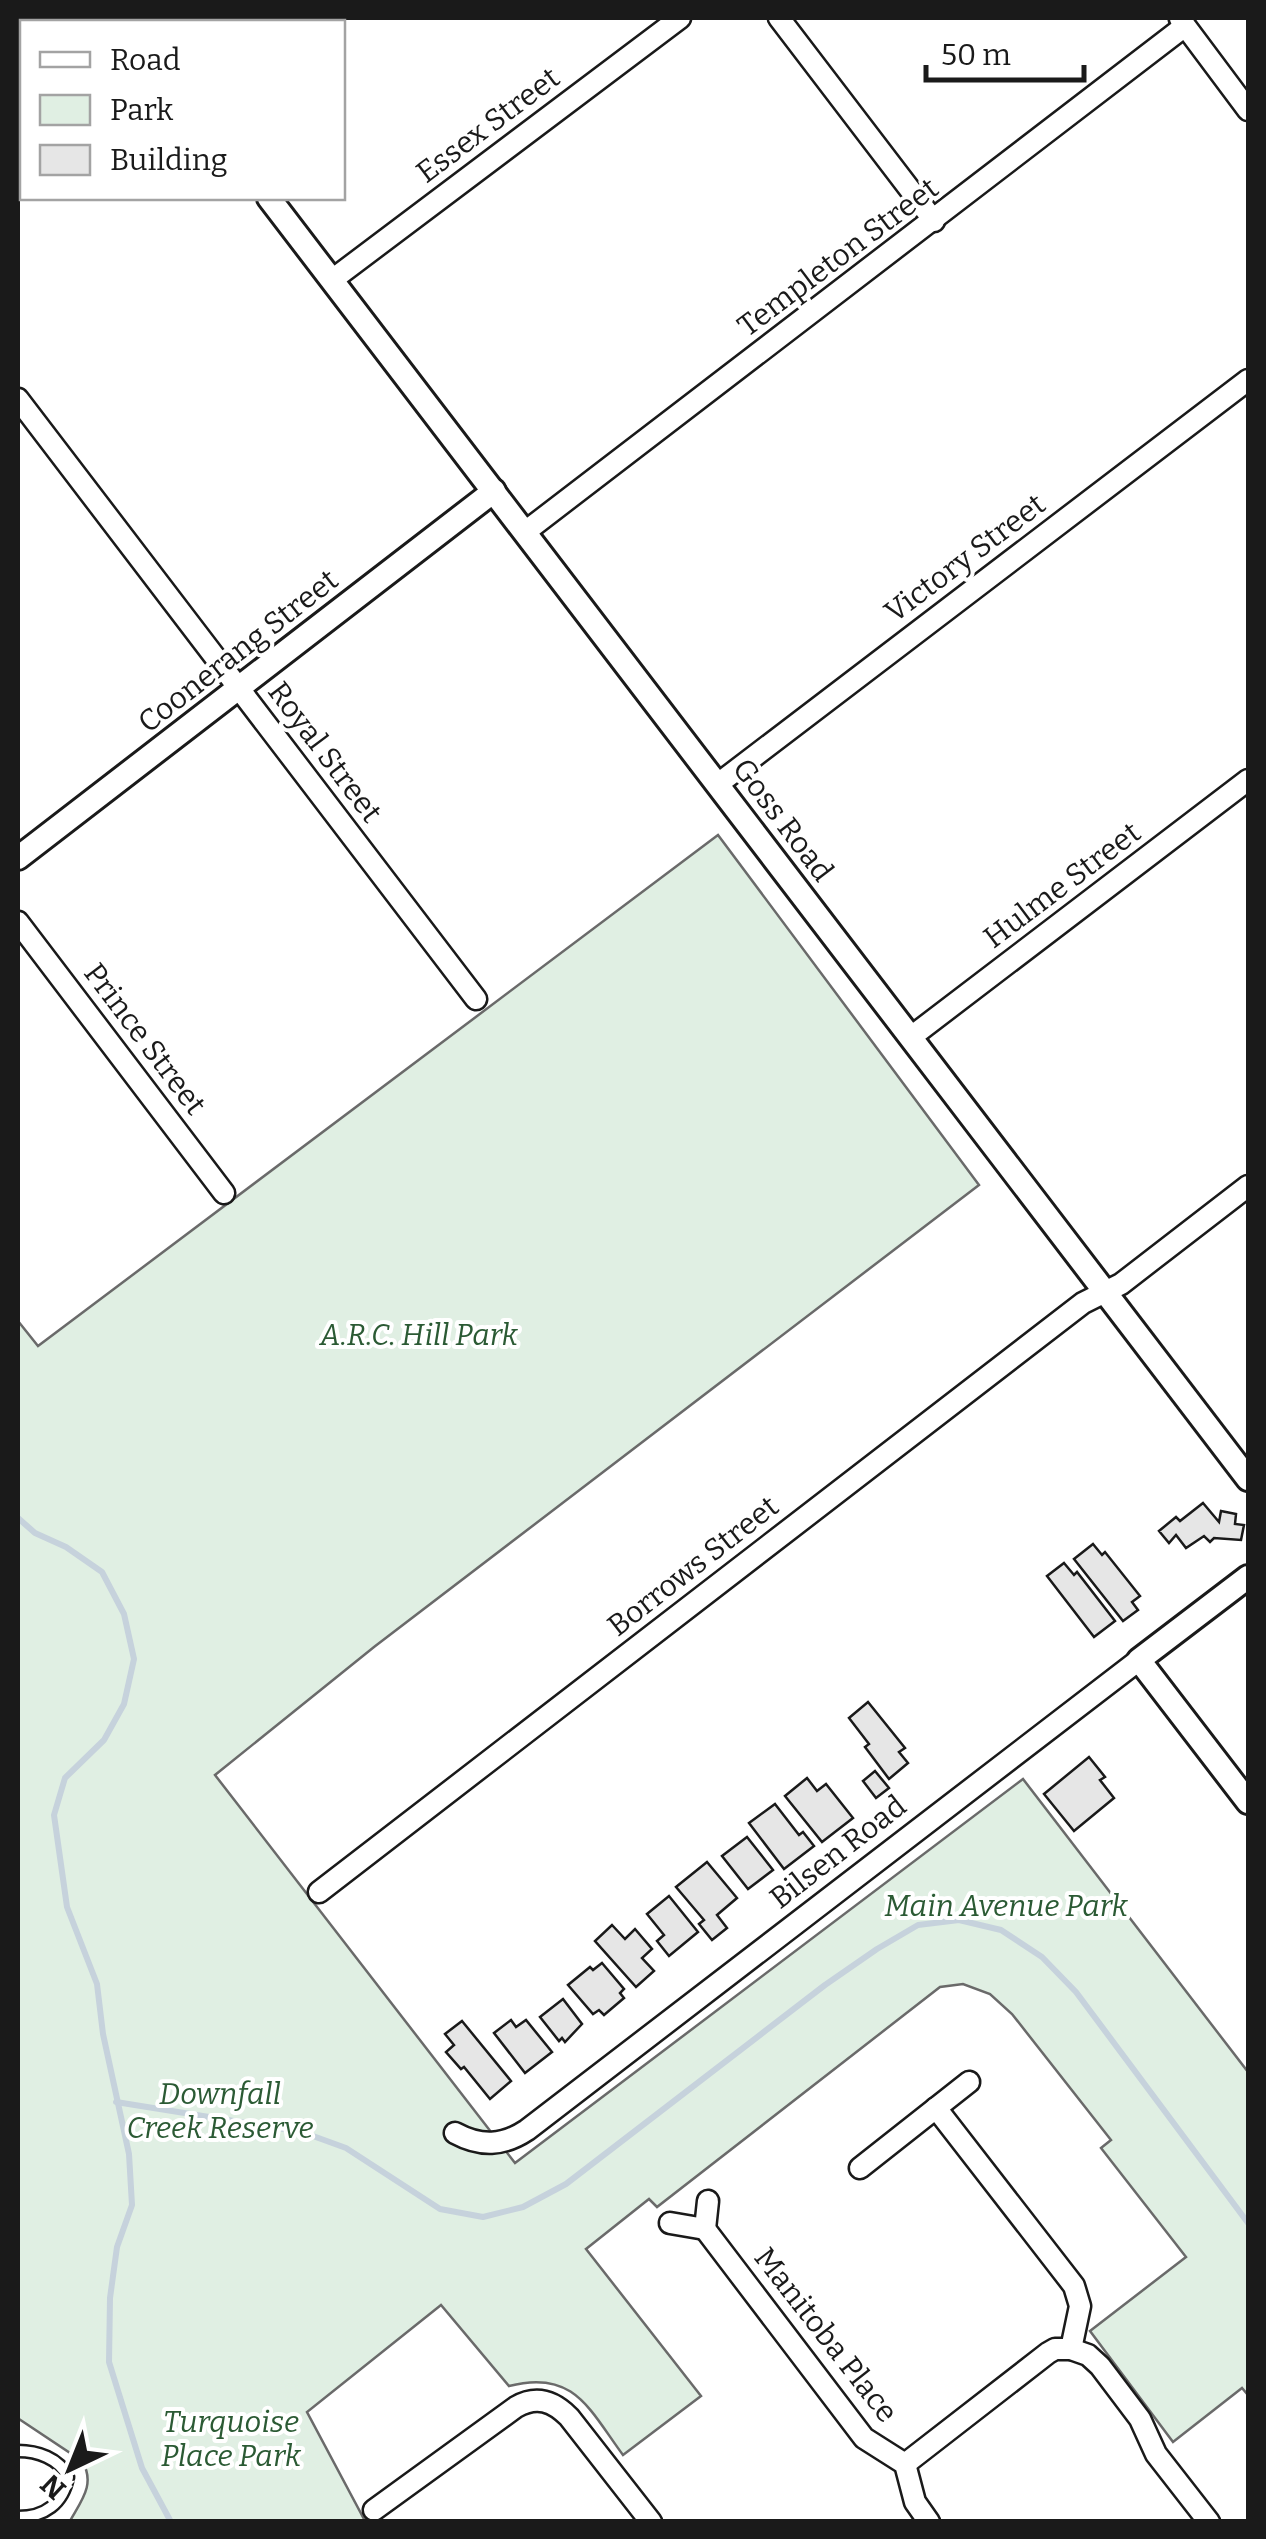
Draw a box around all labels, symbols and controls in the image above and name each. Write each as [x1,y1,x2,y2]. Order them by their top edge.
legend [20,20,345,200]
scale bar [926,20,1084,82]
text: 50 m [941,37,1011,73]
text: Road [110,42,181,78]
street label: Essex Street [409,60,567,190]
text: Park [110,92,173,128]
text: Building [110,142,228,178]
street label: Templeton Street [731,170,945,344]
street label: Victory Street [878,486,1052,630]
street label: Coonerang Street [131,562,345,740]
street label: Royal Street [260,675,390,830]
street label: Goss Road [725,751,841,889]
street label: Hulme Street [977,814,1148,956]
street label: Prince Street [76,956,214,1122]
park label: A.R.C. Hill Park [318,1317,519,1353]
street label: Borrows Street [600,1488,786,1644]
street label: Bilsen Road [763,1788,913,1916]
park label: Main Avenue Park [884,1888,1129,1924]
park label: Downfall Creek Reserve [127,2076,313,2146]
street label: Manitoba Place [747,2241,905,2429]
park label: Turquoise Place Park [161,2404,302,2474]
north arrow [20,2419,120,2519]
text: N [34,2467,72,2506]

